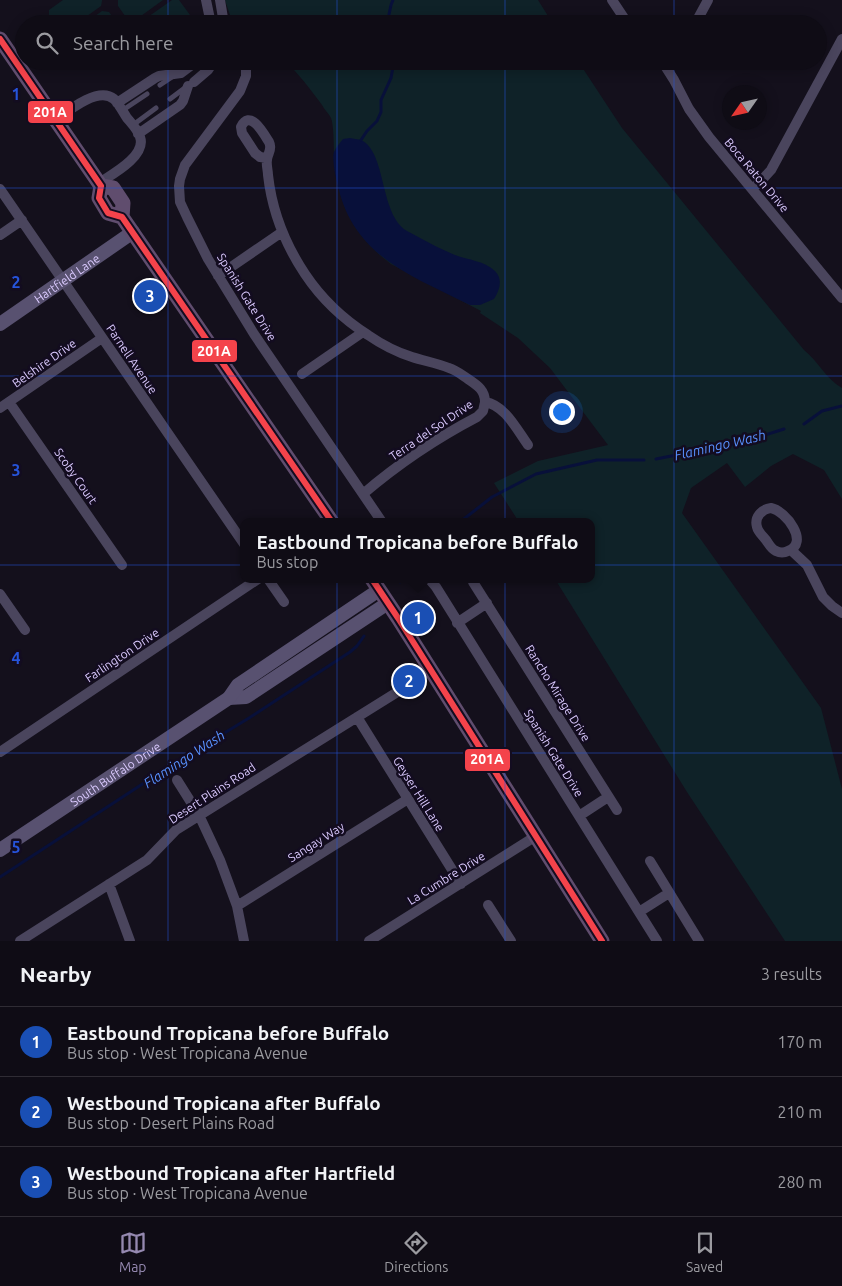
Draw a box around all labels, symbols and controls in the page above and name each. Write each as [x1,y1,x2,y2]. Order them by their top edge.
search box [15,15,827,70]
icon: search [33,29,61,57]
text: Search here [73,32,173,54]
text: 1 [11,85,21,103]
north arrow [722,85,767,130]
line badge: 201A [27,100,74,124]
text: 201A [33,104,67,120]
street label: Boca Raton Drive [722,135,792,215]
street label: Hartfield Lane [31,251,102,305]
street label: Spanish Gate Drive [215,251,279,343]
text: 2 [11,273,21,291]
pin: 3 [134,277,166,315]
street label: Parnell Avenue [104,322,160,396]
street label: Belshire Drive [10,336,78,390]
line badge: 201A [191,339,238,363]
text: 201A [197,343,231,359]
street label: Terra del Sol Drive [387,397,475,463]
your location [549,399,575,425]
water label: Flamingo Wash [673,427,767,463]
street label: Scoby Court [52,446,100,507]
text: 3 [11,461,21,479]
popup [240,518,595,583]
text: Eastbound Tropicana before Buffalo [256,531,579,553]
text: Bus stop [256,553,318,571]
pin: 1 [402,599,434,637]
street label: Farlington Drive [83,626,161,684]
street label: Rancho Mirage Drive [523,642,593,744]
text: 4 [11,649,21,667]
pin: 2 [393,662,425,700]
street label: Spanish Gate Drive [522,707,586,799]
water label: Flamingo Wash [140,727,228,791]
street label: South Buffalo Drive [67,739,163,808]
line badge: 201A [464,748,511,772]
text: 201A [470,751,504,767]
street label: Geyser Hill Lane [391,754,447,834]
street label: Desert Plains Road [166,760,258,826]
street label: Sangay Way [286,819,347,864]
text: 5 [11,838,21,856]
street label: La Cumbre Drive [405,849,487,907]
text: Nearby [20,962,91,986]
text: 3 results [761,965,822,983]
text: Eastbound Tropicana before Buffalo [67,1022,389,1044]
text: 1 [31,1033,41,1051]
text: 170 m [777,1033,822,1051]
text: Bus stop · West Tropicana Avenue [67,1044,308,1062]
text: Westbound Tropicana after Buffalo [67,1092,381,1114]
text: 2 [31,1103,41,1121]
text: 210 m [777,1103,822,1121]
text: Bus stop · Desert Plains Road [67,1114,275,1132]
text: Westbound Tropicana after Hartfield [67,1162,395,1184]
text: 3 [31,1173,41,1191]
text: 280 m [777,1173,822,1191]
text: Bus stop · West Tropicana Avenue [67,1184,308,1202]
tab: Map [119,1229,147,1275]
tab: Directions [384,1229,448,1275]
tab: Saved [686,1229,723,1275]

